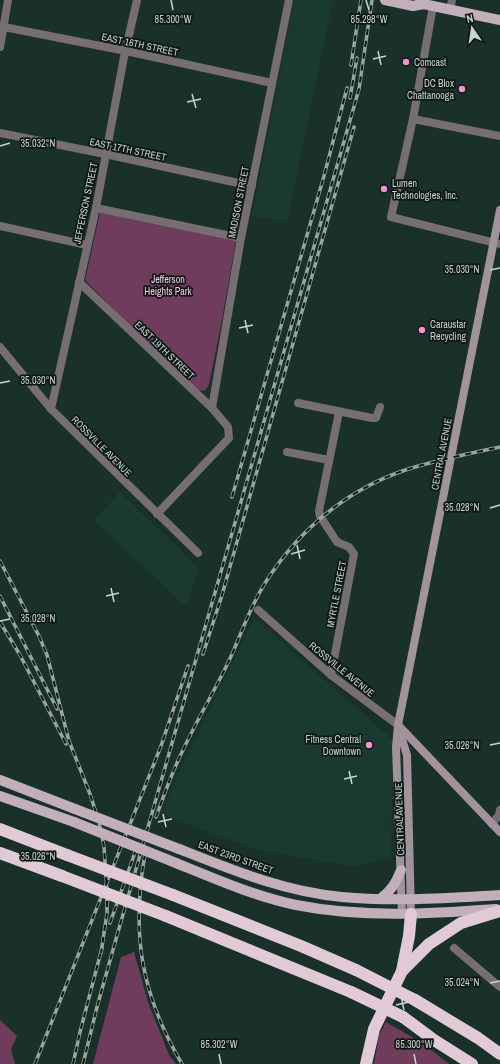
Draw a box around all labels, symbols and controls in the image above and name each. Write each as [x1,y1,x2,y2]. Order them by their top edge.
north arrow [452,8,492,48]
text: N [465,11,474,26]
text: 85.300°W [155,13,192,26]
text: 85.298°W [351,13,388,26]
street label: EAST 16TH STREET [100,30,180,59]
place label: Comcast [414,56,447,69]
marker: Comcast [401,57,411,67]
place label: DC Blox Chattanooga [407,77,455,102]
marker: DC Blox Chattanooga [457,84,467,94]
street label: EAST 17TH STREET [88,135,168,164]
text: 35.032°N [21,137,56,150]
street label: JEFFERSON STREET [70,161,101,245]
street label: MADISON STREET [225,165,252,239]
place label: Lumen Technologies, Inc. [392,177,458,202]
marker: Lumen Technologies, Inc. [379,184,389,194]
text: 35.030°N [445,263,480,276]
park label: Jefferson Heights Park [144,273,193,298]
place label: Caraustar Recycling [430,318,466,343]
street label: EAST 19TH STREET [132,319,197,382]
marker: Caraustar Recycling [417,325,427,335]
text: 35.030°N [21,374,56,387]
street label: ROSSVILLE AVENUE [69,413,135,479]
street label: CENTRAL AVENUE [428,417,455,491]
text: 35.028°N [445,501,480,514]
street label: MYRTLE STREET [324,560,349,629]
text: 35.028°N [21,612,56,625]
street label: ROSSVILLE AVENUE [306,639,377,700]
place label: Fitness Central Downtown [305,733,361,758]
text: 35.026°N [445,739,480,752]
marker: Fitness Central Downtown [364,740,374,750]
street label: CENTRAL AVENUE [392,782,407,856]
street label: EAST 23RD STREET [196,838,275,877]
text: 35.026°N [21,850,56,863]
text: 35.024°N [445,976,480,989]
text: 85.302°W [201,1038,238,1051]
text: 85.300°W [396,1038,433,1051]

